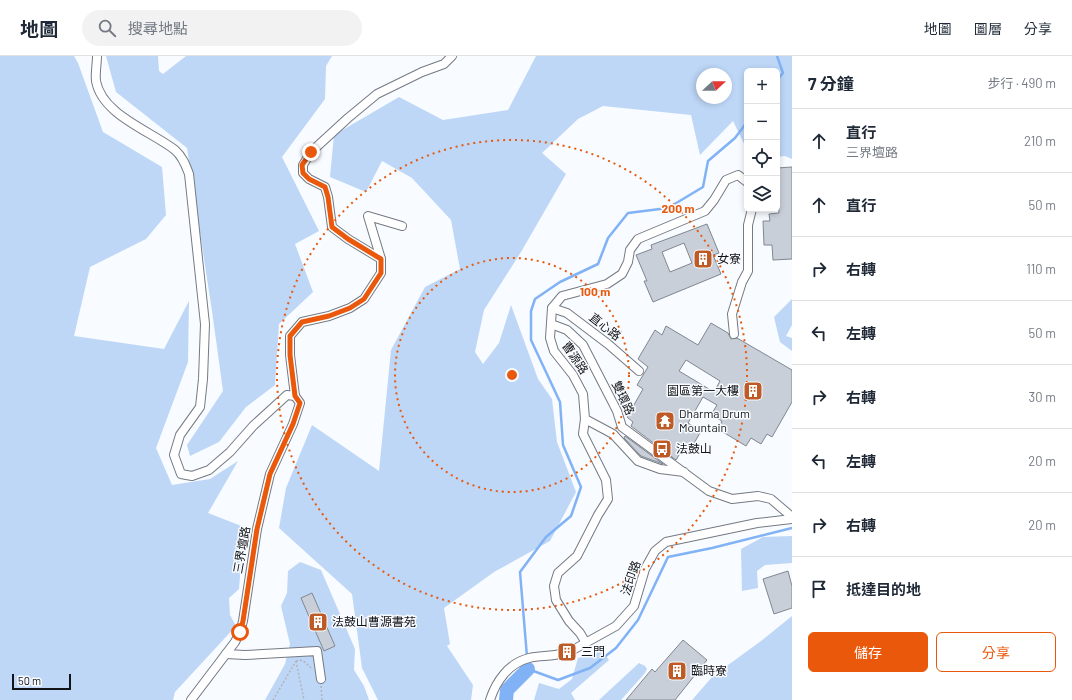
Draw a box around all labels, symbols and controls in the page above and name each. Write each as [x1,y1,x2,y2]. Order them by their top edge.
search box [82,10,362,46]
text: 地圖 [20,17,58,40]
icon: search [96,17,118,39]
text: 搜尋地點 [128,19,188,37]
text: 地圖 [924,20,952,37]
text: 圖層 [974,20,1002,37]
text: 分享 [1024,20,1052,37]
north arrow [696,68,732,104]
map controls [744,68,780,212]
button: + [744,68,780,104]
text: 7 分鐘 [808,73,854,93]
text: 步行 · 490 m [987,75,1056,91]
button: − [744,104,780,140]
text: 直行 [846,123,876,141]
icon: ahead [808,130,830,152]
text: 210 m [1024,133,1056,149]
button: locate [744,140,780,176]
route end [302,143,320,161]
text: 三界壇路 [846,144,898,160]
button: layers [744,176,780,212]
icon: ahead [808,194,830,216]
text: 直行 [846,196,876,214]
text: 50 m [1029,197,1056,213]
text: 200 m [662,201,694,215]
building icon: 女寮 [692,248,714,270]
place label: 女寮 [717,251,741,265]
icon: right [808,258,830,280]
text: 右轉 [846,260,876,278]
text: 110 m [1026,261,1056,277]
text: 100 m [580,284,610,298]
street label: 直心路 [587,310,624,343]
icon: left [808,322,830,344]
text: 左轉 [846,324,876,342]
text: 50 m [1029,325,1056,341]
street label: 曹源路 [560,339,592,376]
centre of rings [505,368,519,382]
street label: 雙環路 [610,378,638,417]
building icon: 園區第一大樓 [742,380,764,402]
place label: 園區第一大樓 [667,383,739,397]
icon: right [808,386,830,408]
text: 右轉 [846,388,876,406]
text: 30 m [1029,389,1056,405]
place label: Dharma Drum Mountain [679,406,750,434]
temple icon: Dharma Drum Mountain [654,410,676,432]
bus stop icon: 法鼓山 [651,438,673,460]
place label: 法鼓山 [676,441,712,455]
icon: left [808,450,830,472]
text: 左轉 [846,452,876,470]
text: 20 m [1028,453,1056,469]
icon: right [808,514,830,536]
text: 右轉 [846,516,876,534]
text: 20 m [1028,517,1056,533]
street label: 三界壇路 [230,525,252,575]
street label: 法印路 [618,558,643,597]
icon: arrive [808,578,830,600]
text: 抵達目的地 [846,580,921,598]
building icon: 法鼓山曹源書苑 [307,611,329,633]
place label: 法鼓山曹源書苑 [332,614,416,628]
route start [231,623,249,641]
button: 儲存 [808,632,928,672]
button: 分享 [936,632,1056,672]
building icon: 三門 [556,641,578,663]
place label: 三門 [581,644,605,658]
building icon: 臨時寮 [666,660,688,682]
place label: 臨時寮 [691,663,727,677]
scale bar [12,672,71,691]
text: 50 m [18,674,41,687]

